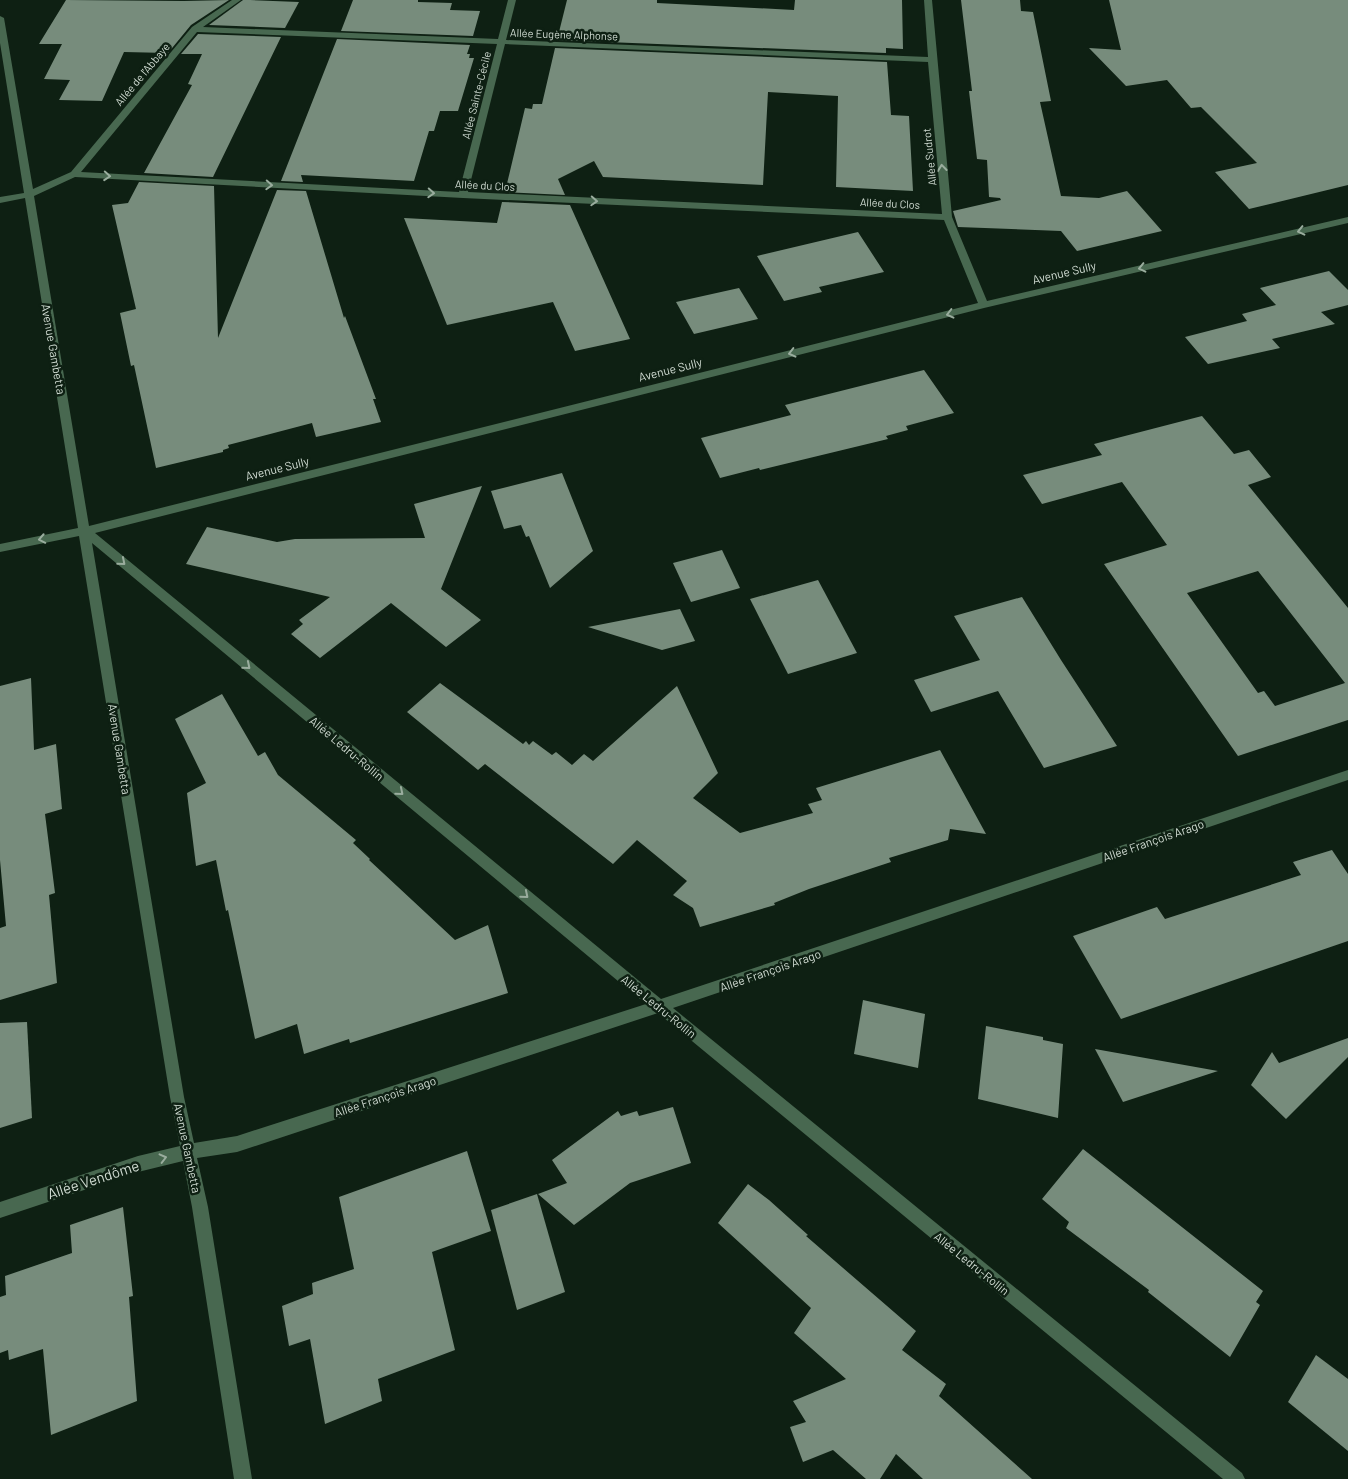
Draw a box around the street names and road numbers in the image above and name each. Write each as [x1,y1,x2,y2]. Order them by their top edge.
street label: Allée Eugène Alphonse [510,26,618,42]
street label: Allée de l'Abbaye [112,40,172,108]
street label: Allée Sainte-Cécile [459,50,493,140]
street label: Allée Sudrot [920,128,938,186]
street label: Allée du Clos [455,177,515,193]
street label: Allée du Clos [860,195,920,211]
street label: Avenue Sully [1031,258,1098,286]
street label: Avenue Gambetta [39,303,69,395]
street label: Avenue Sully [637,354,704,384]
street label: Avenue Sully [244,453,311,483]
street label: Avenue Gambetta [106,703,134,795]
street label: Allée Ledru-Rollin [307,713,387,783]
street label: Allée François Arago [1100,816,1206,864]
street label: Allée François Arago [717,946,823,994]
street label: Allée Ledru-Rollin [619,972,699,1040]
street label: Allée François Arago [332,1073,438,1119]
street label: Avenue Gambetta [172,1102,204,1194]
street label: Allée Vendôme [45,1156,141,1202]
street label: Allée Ledru-Rollin [932,1229,1012,1297]

